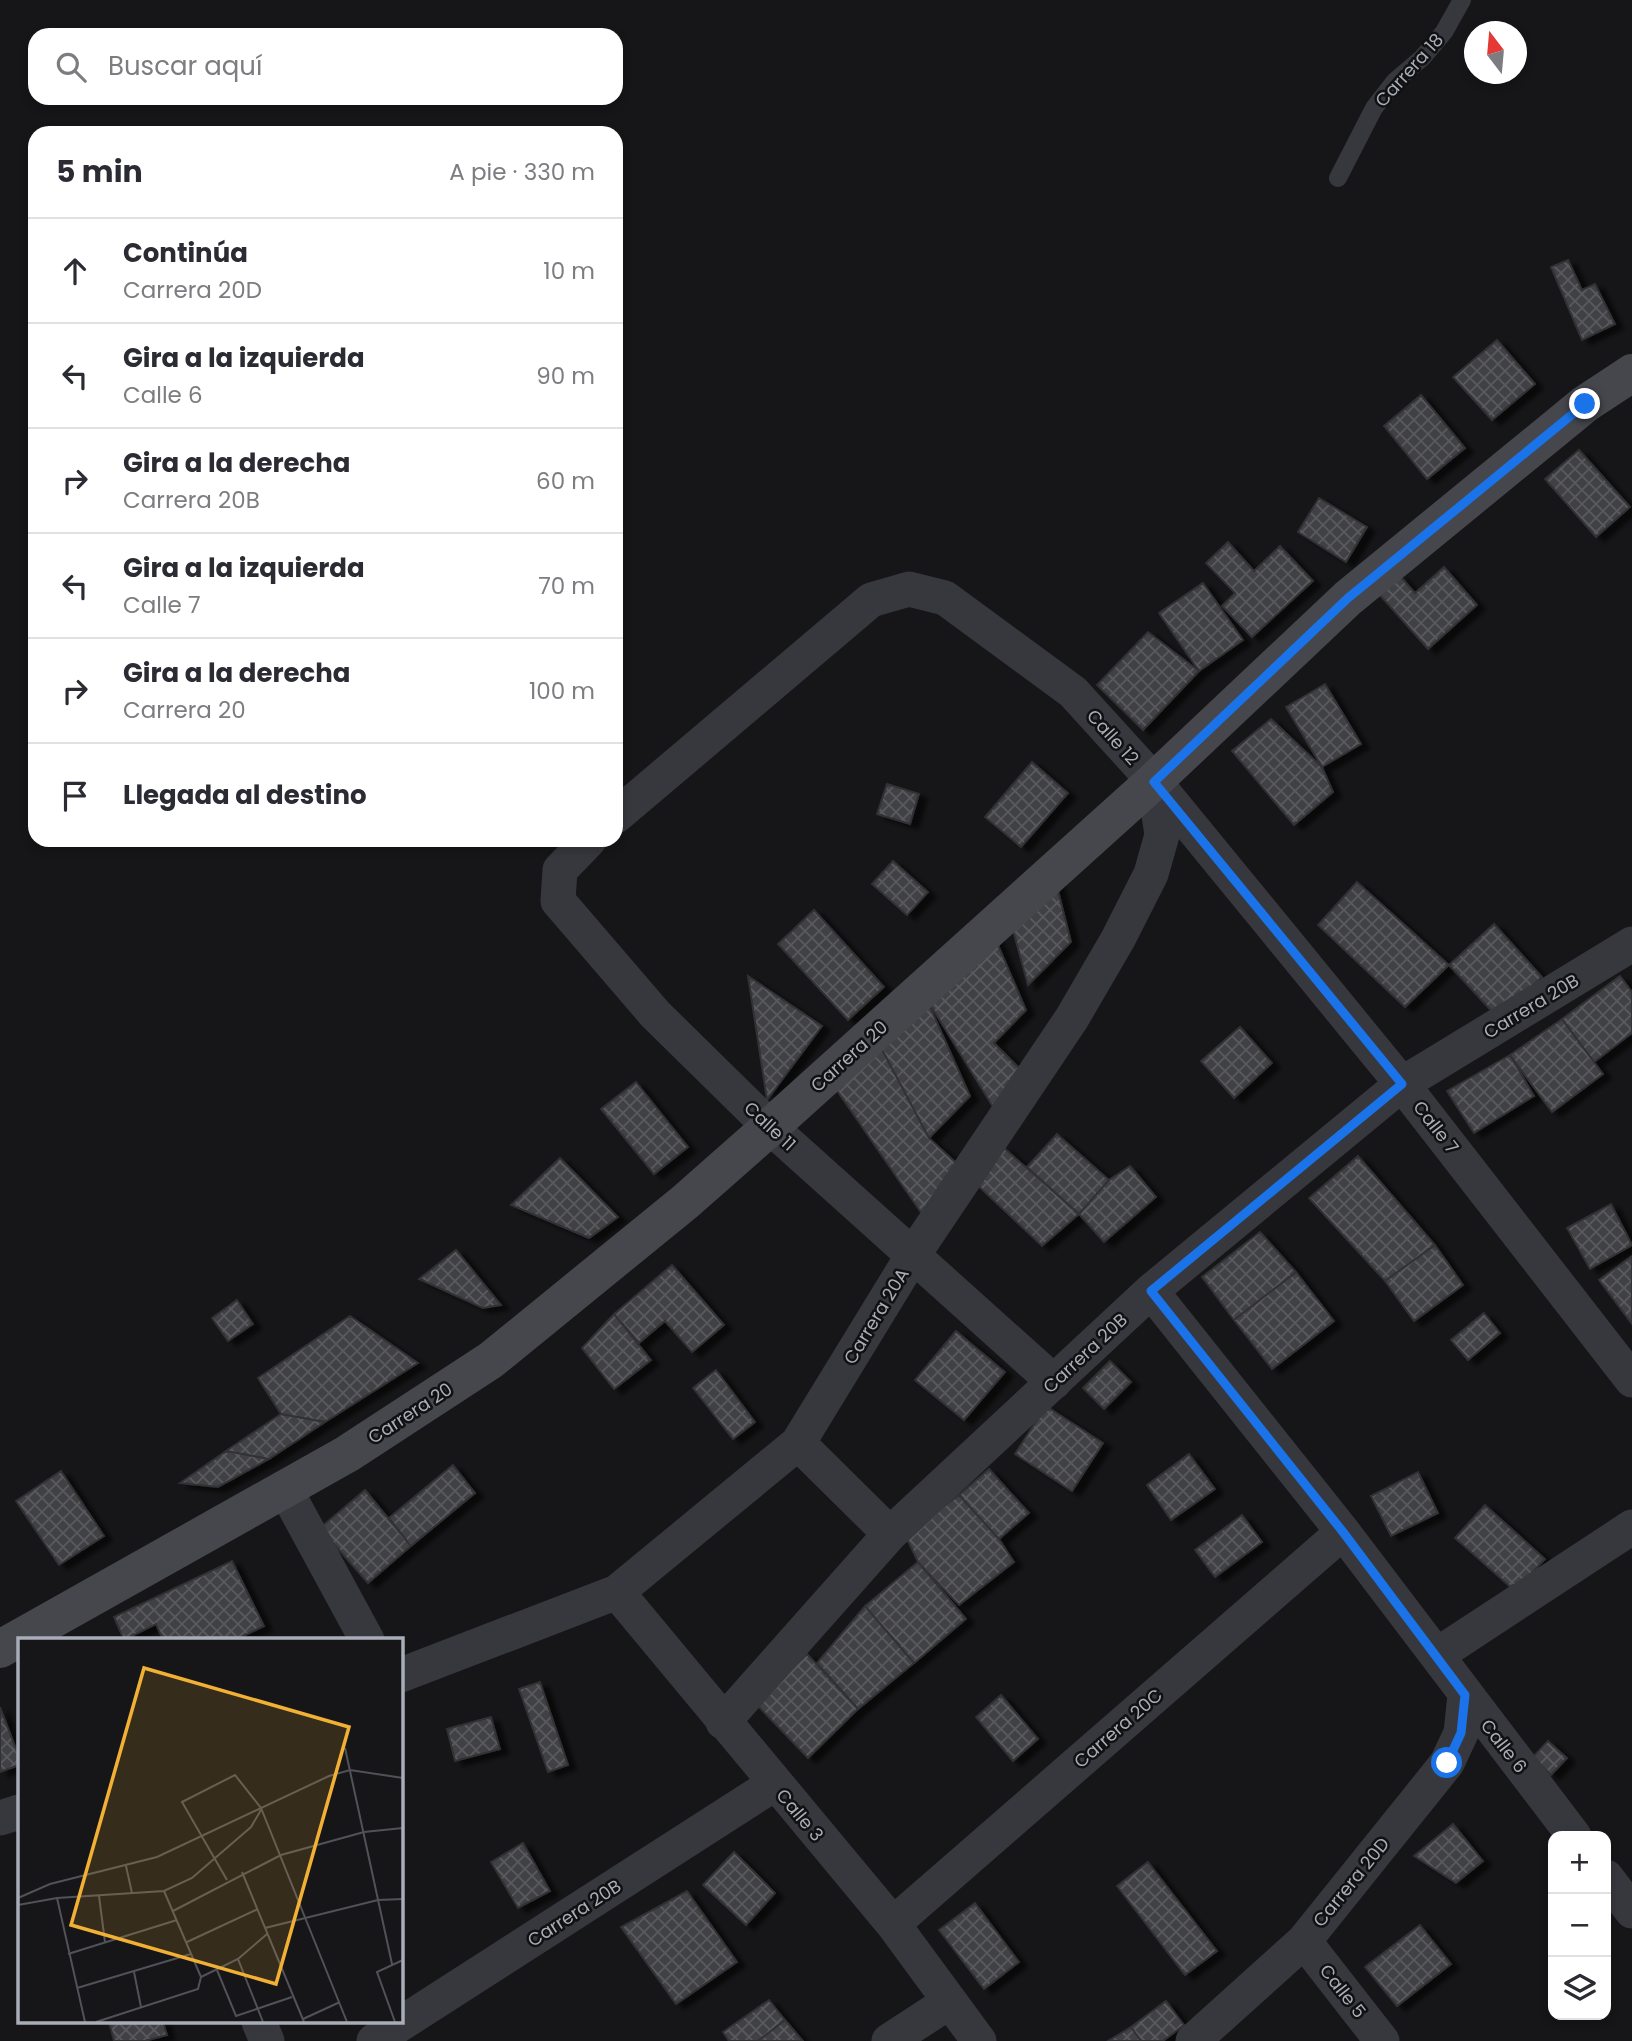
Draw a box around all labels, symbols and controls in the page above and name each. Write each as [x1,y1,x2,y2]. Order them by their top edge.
north arrow [1464,21,1527,84]
search box [28,28,623,105]
street label: Carrera 18 [1369,28,1449,112]
icon: search [52,48,90,86]
text: Buscar aquí [108,48,262,84]
text: 5 min [56,150,143,193]
text: A pie · 330 m [449,156,595,188]
text: Continúa [123,235,248,271]
icon: ahead [56,252,94,290]
text: 10 m [543,255,595,287]
text: Carrera 20D [123,274,262,306]
text: Gira a la izquierda [123,340,365,376]
icon: left [56,357,94,395]
text: 90 m [536,360,595,392]
text: Calle 6 [123,379,203,411]
route end [1569,388,1600,419]
text: Gira a la derecha [123,445,351,481]
icon: right [56,462,94,500]
text: 60 m [536,465,595,497]
text: Carrera 20B [123,484,260,516]
text: Gira a la izquierda [123,550,365,586]
icon: left [56,567,94,605]
text: 70 m [538,570,595,602]
text: Calle 7 [123,589,201,621]
text: Gira a la derecha [123,655,351,691]
icon: right [56,672,94,710]
text: 100 m [529,675,595,707]
text: Carrera 20 [123,694,246,726]
street label: Calle 12 [1081,704,1145,770]
icon: arrive [56,777,94,815]
text: Llegada al destino [123,777,367,813]
street label: Carrera 20B [1479,968,1583,1044]
street label: Carrera 20 [805,1015,893,1097]
street label: Calle 7 [1407,1095,1465,1159]
street label: Calle 11 [739,1096,801,1156]
street label: Carrera 20A [837,1263,915,1369]
street label: Carrera 20B [1037,1307,1133,1399]
street label: Carrera 20 [363,1376,457,1450]
inset map [18,1638,402,2024]
street label: Carrera 20C [1068,1683,1168,1773]
street label: Calle 6 [1475,1714,1533,1778]
route start [1431,1747,1462,1778]
street label: Calle 3 [771,1783,829,1847]
map controls [1548,1831,1611,2020]
button: + [1548,1831,1611,1894]
street label: Carrera 20D [1307,1832,1395,1932]
street label: Carrera 20B [522,1873,626,1953]
button: − [1548,1894,1611,1957]
button: layers [1548,1957,1611,2020]
street label: Calle 5 [1314,1959,1372,2023]

